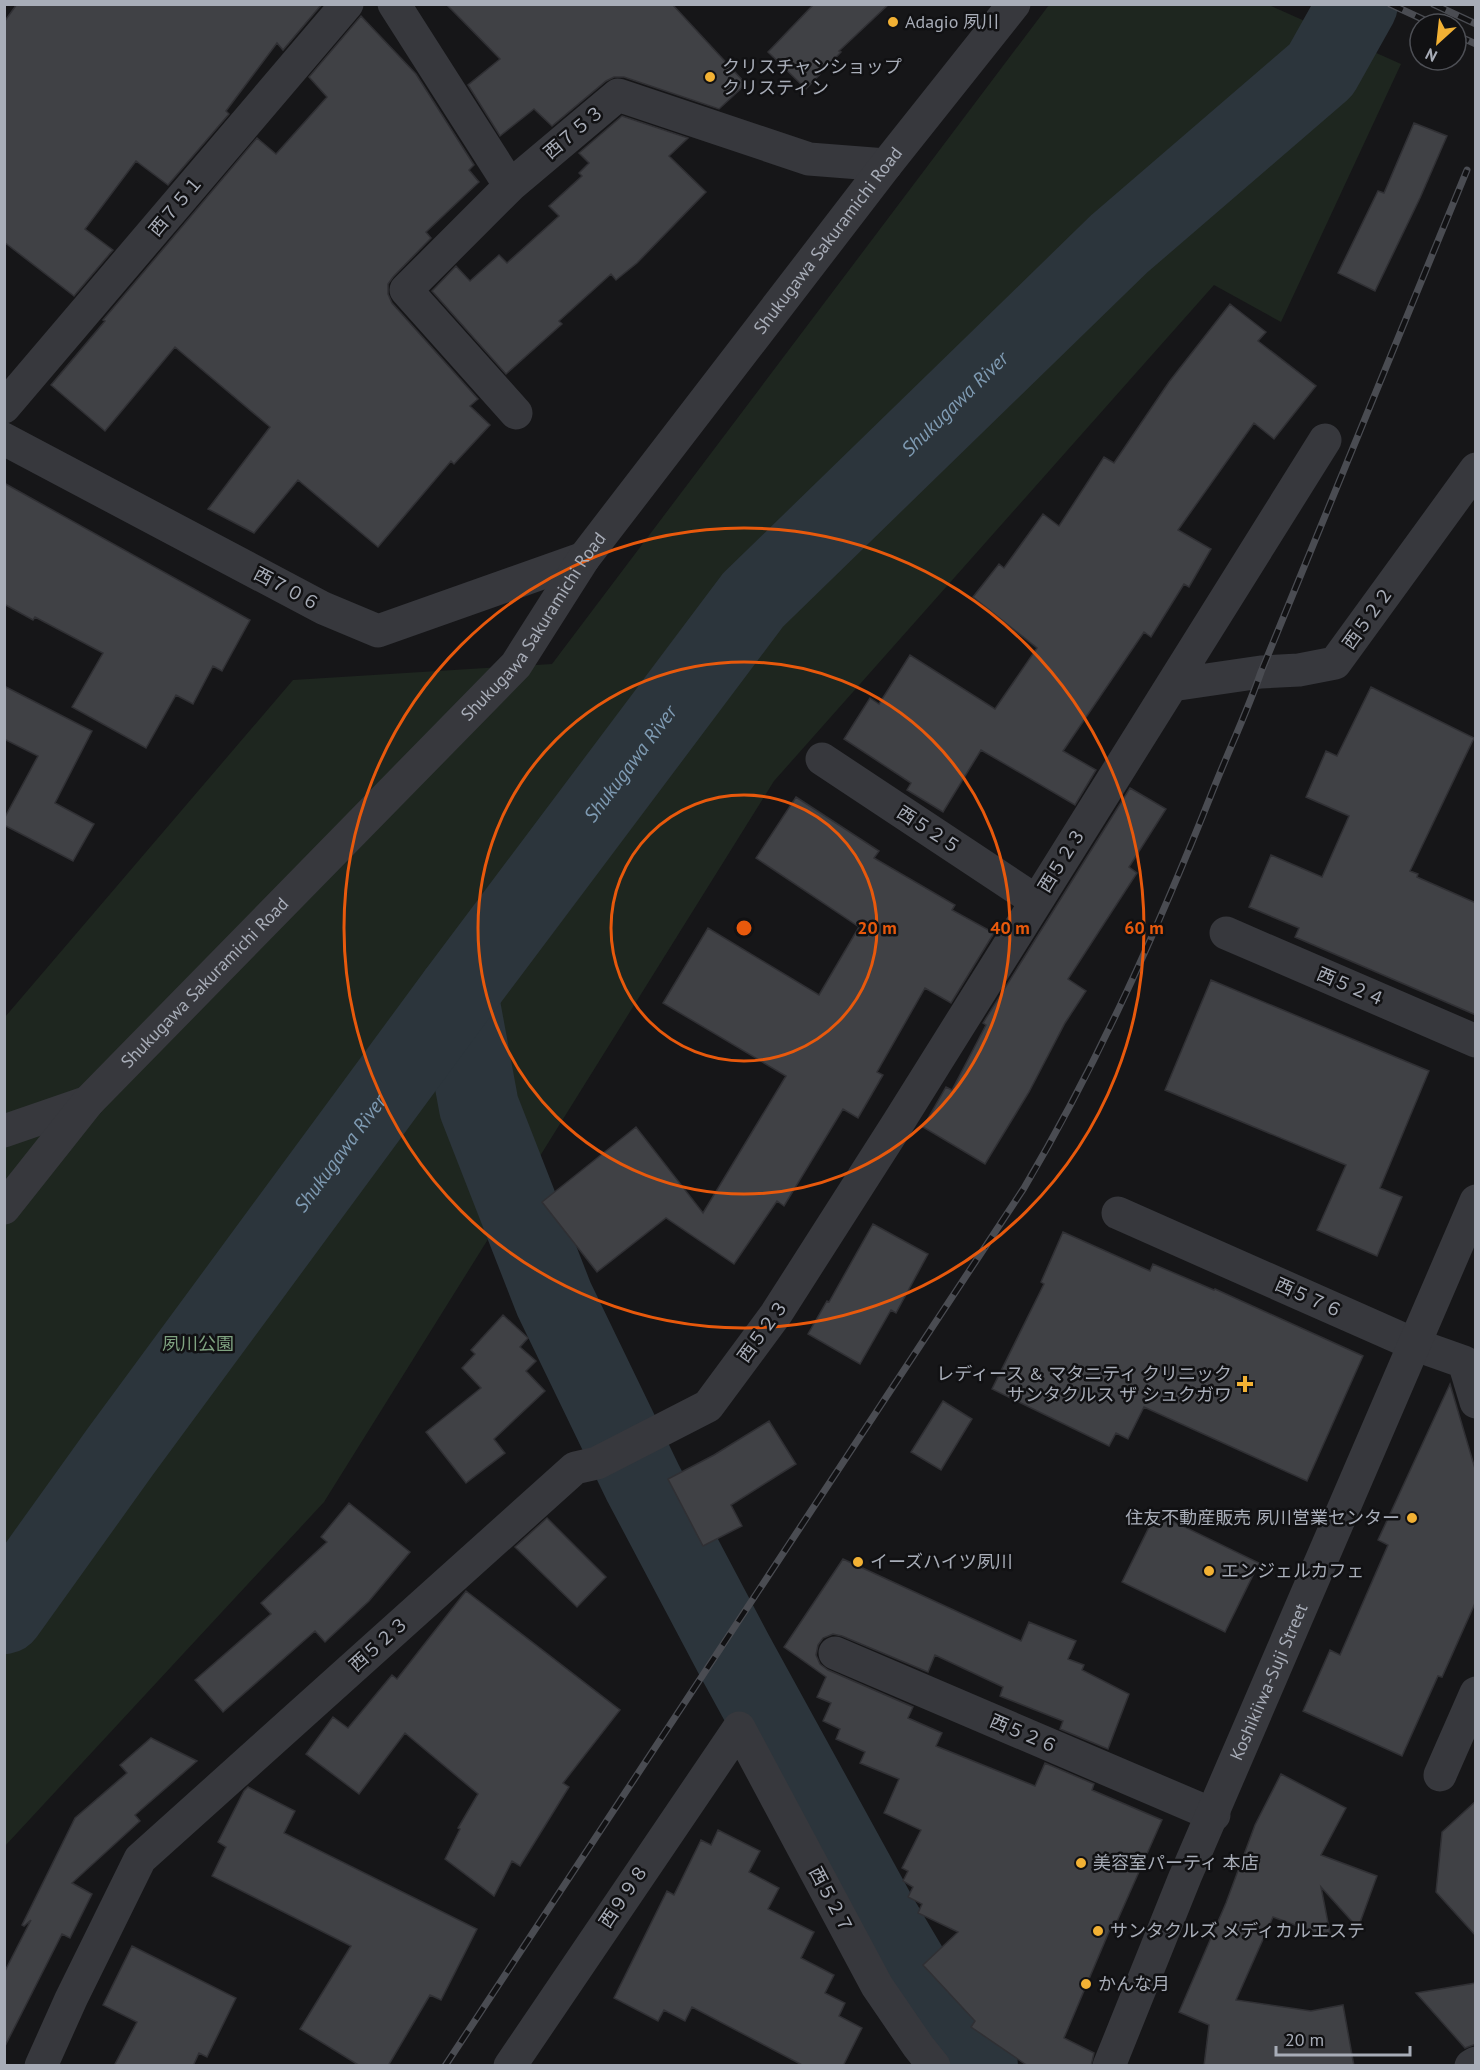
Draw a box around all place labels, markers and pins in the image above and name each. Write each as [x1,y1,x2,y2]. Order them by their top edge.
place label: Adagio 夙川 [905,10,999,33]
marker: Adagio 夙川 [886,15,900,29]
place label: クリスチャンショップ クリスティン [722,55,902,99]
marker: クリスチャンショップ クリスティン [703,70,717,84]
centre of rings [734,918,754,938]
place label: レディース & マタニティ クリニック サンタクルス ザ シュクガワ [936,1362,1232,1406]
marker: レディース & マタニティ クリニック サンタクルス ザ シュクガワ [1236,1375,1254,1393]
place label: 住友不動産販売 夙川営業センター [1125,1506,1400,1529]
marker: 住友不動産販売 夙川営業センター [1405,1511,1419,1525]
place label: イーズハイツ夙川 [870,1550,1013,1573]
marker: イーズハイツ夙川 [851,1555,865,1569]
place label: エンジェルカフェ [1221,1559,1364,1582]
marker: エンジェルカフェ [1202,1564,1216,1578]
place label: 美容室パーティ 本店 [1093,1851,1259,1874]
marker: 美容室パーティ 本店 [1074,1856,1088,1870]
place label: サンタクルズ メディカルエステ [1110,1919,1365,1942]
marker: サンタクルズ メディカルエステ [1091,1924,1105,1938]
place label: かんな月 [1098,1972,1170,1995]
marker: かんな月 [1079,1977,1093,1991]

